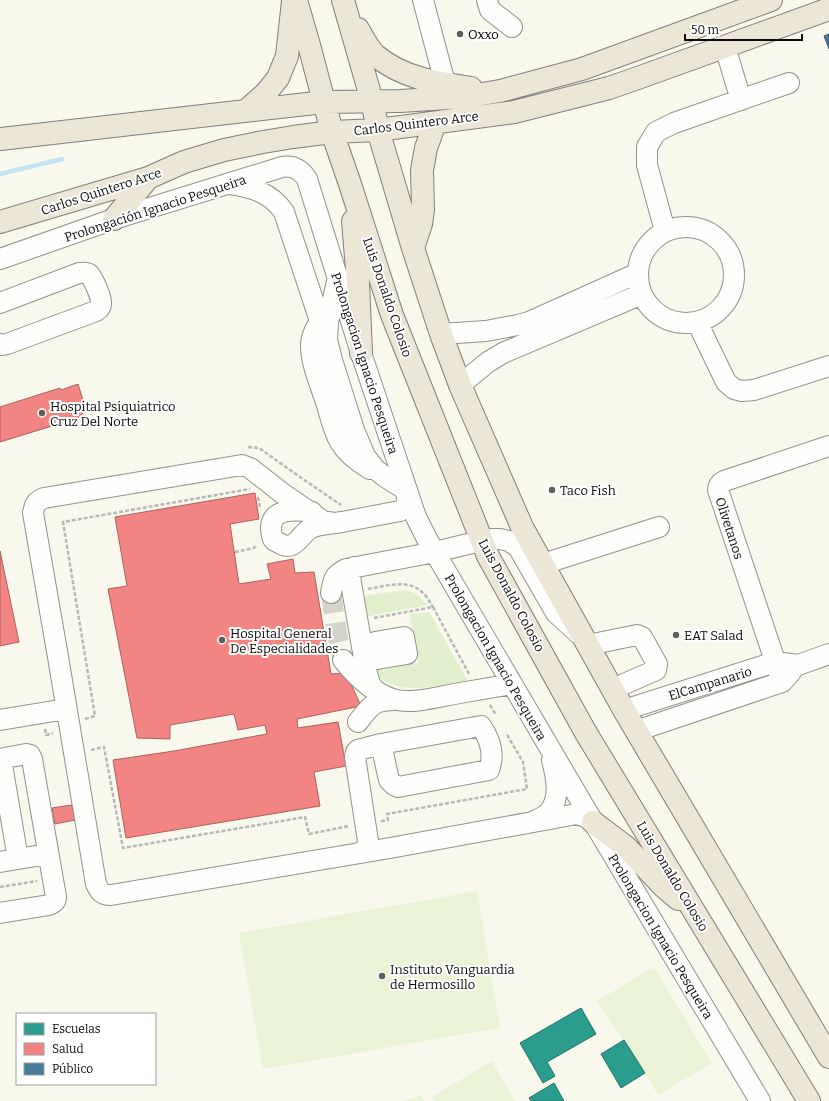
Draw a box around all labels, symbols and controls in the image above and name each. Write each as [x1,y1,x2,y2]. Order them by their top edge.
scale bar [685,16,802,42]
text: 50 m [691,23,720,37]
place label: Oxxo [468,27,499,42]
marker: Oxxo [455,29,465,39]
street label: Carlos Quintero Arce [353,108,479,139]
street label: Carlos Quintero Arce [39,165,163,218]
street label: Prolongación Ignacio Pesqueira [62,172,248,245]
street label: Luis Donaldo Colosio [360,235,415,359]
street label: Prolongacion Ignacio Pesqueira [328,270,401,456]
place label: Hospital Psiquiatrico Cruz Del Norte [50,399,176,429]
marker: Hospital Psiquiatrico Cruz Del Norte [37,408,47,418]
place label: Taco Fish [560,483,616,498]
marker: Taco Fish [547,485,557,495]
street label: Olivetanos [712,495,747,561]
street label: Luis Donaldo Colosio [475,536,548,654]
street label: Prolongacion Ignacio Pesqueira [442,571,550,743]
place label: Hospital General De Especialidades [230,626,338,656]
place label: EAT Salad [684,628,744,643]
marker: EAT Salad [671,630,681,640]
marker: Hospital General De Especialidades [217,635,227,645]
street label: ElCampanario [667,664,754,703]
street label: Luis Donaldo Colosio [634,819,711,934]
street label: Prolongacion Ignacio Pesqueira [605,851,716,1022]
place label: Instituto Vanguardia de Hermosillo [390,962,515,992]
marker: Instituto Vanguardia de Hermosillo [377,971,387,981]
legend [16,1013,156,1085]
text: Escuelas [52,1022,101,1036]
text: Salud [52,1042,84,1056]
text: Público [52,1062,93,1076]

